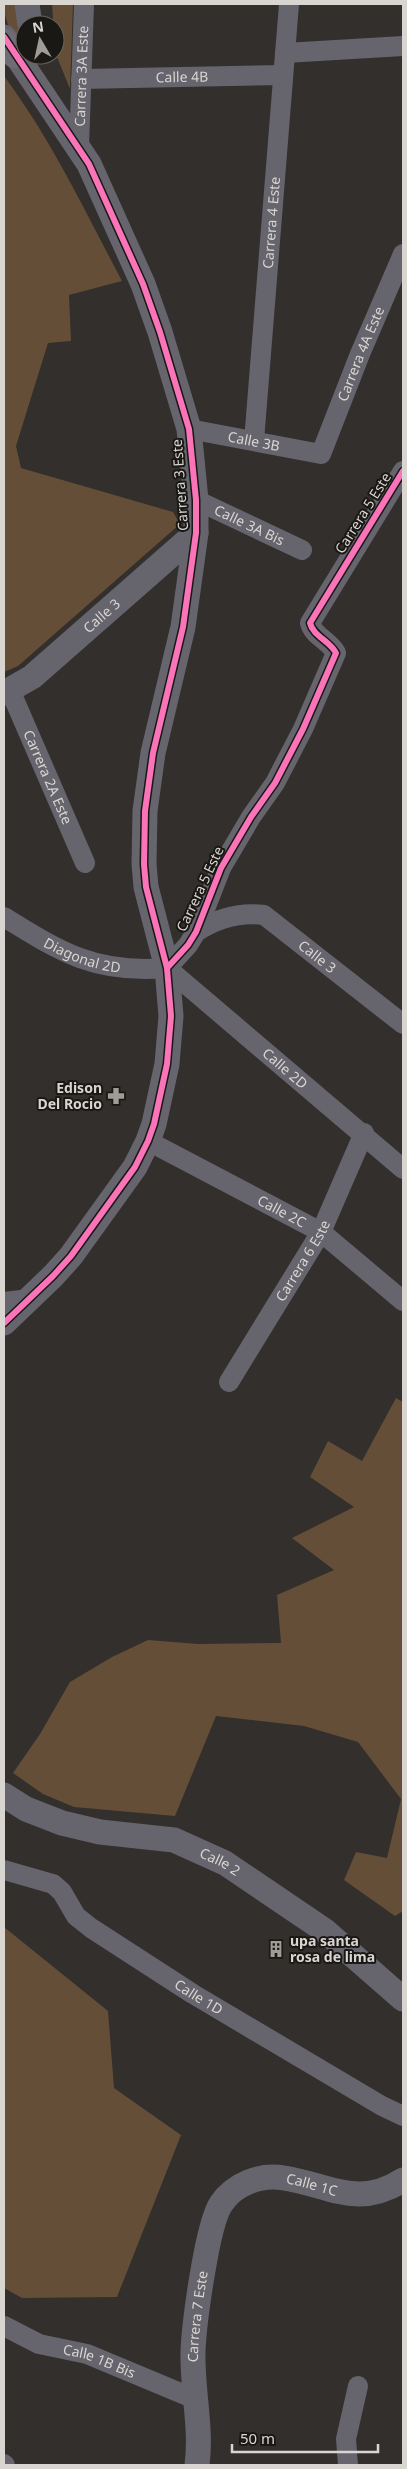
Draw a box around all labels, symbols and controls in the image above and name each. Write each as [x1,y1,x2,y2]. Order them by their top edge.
north arrow [15,15,65,65]
text: N [31,16,45,37]
street label: Carrera 3A Este [70,25,92,127]
street label: Calle 4B [155,66,208,87]
street label: Carrera 4 Este [258,176,284,269]
street label: Carrera 4A Este [332,303,388,404]
street label: Calle 3B [226,427,282,455]
street label: Carrera 3 Este [167,438,192,532]
street label: Carrera 5 Este [330,469,395,557]
street label: Calle 3A Bis [211,500,288,550]
street label: Calle 3 [79,594,124,637]
street label: Carrera 2A Este [19,727,77,827]
street label: Carrera 5 Este [172,843,228,934]
street label: Diagonal 2D [41,933,122,977]
street label: Calle 3 [294,935,340,977]
street label: Calle 2D [259,1043,312,1093]
place label: Edison Del Rocio [37,1078,102,1113]
pharmacy icon: Edison Del Rocio [106,1086,126,1106]
street label: Calle 2C [254,1190,310,1232]
street label: Carrera 6 Este [271,1217,334,1305]
street label: Calle 2 [197,1843,244,1880]
place label: upa santa rosa de lima [290,1931,375,1966]
building icon: upa santa rosa de lima [266,1939,286,1959]
street label: Calle 1D [171,1975,227,2019]
street label: Calle 1C [285,2169,340,2200]
street label: Carrera 7 Este [183,2269,212,2362]
street label: Calle 1B Bis [61,2339,139,2382]
scale bar [232,2422,378,2454]
text: 50 m [240,2428,275,2448]

